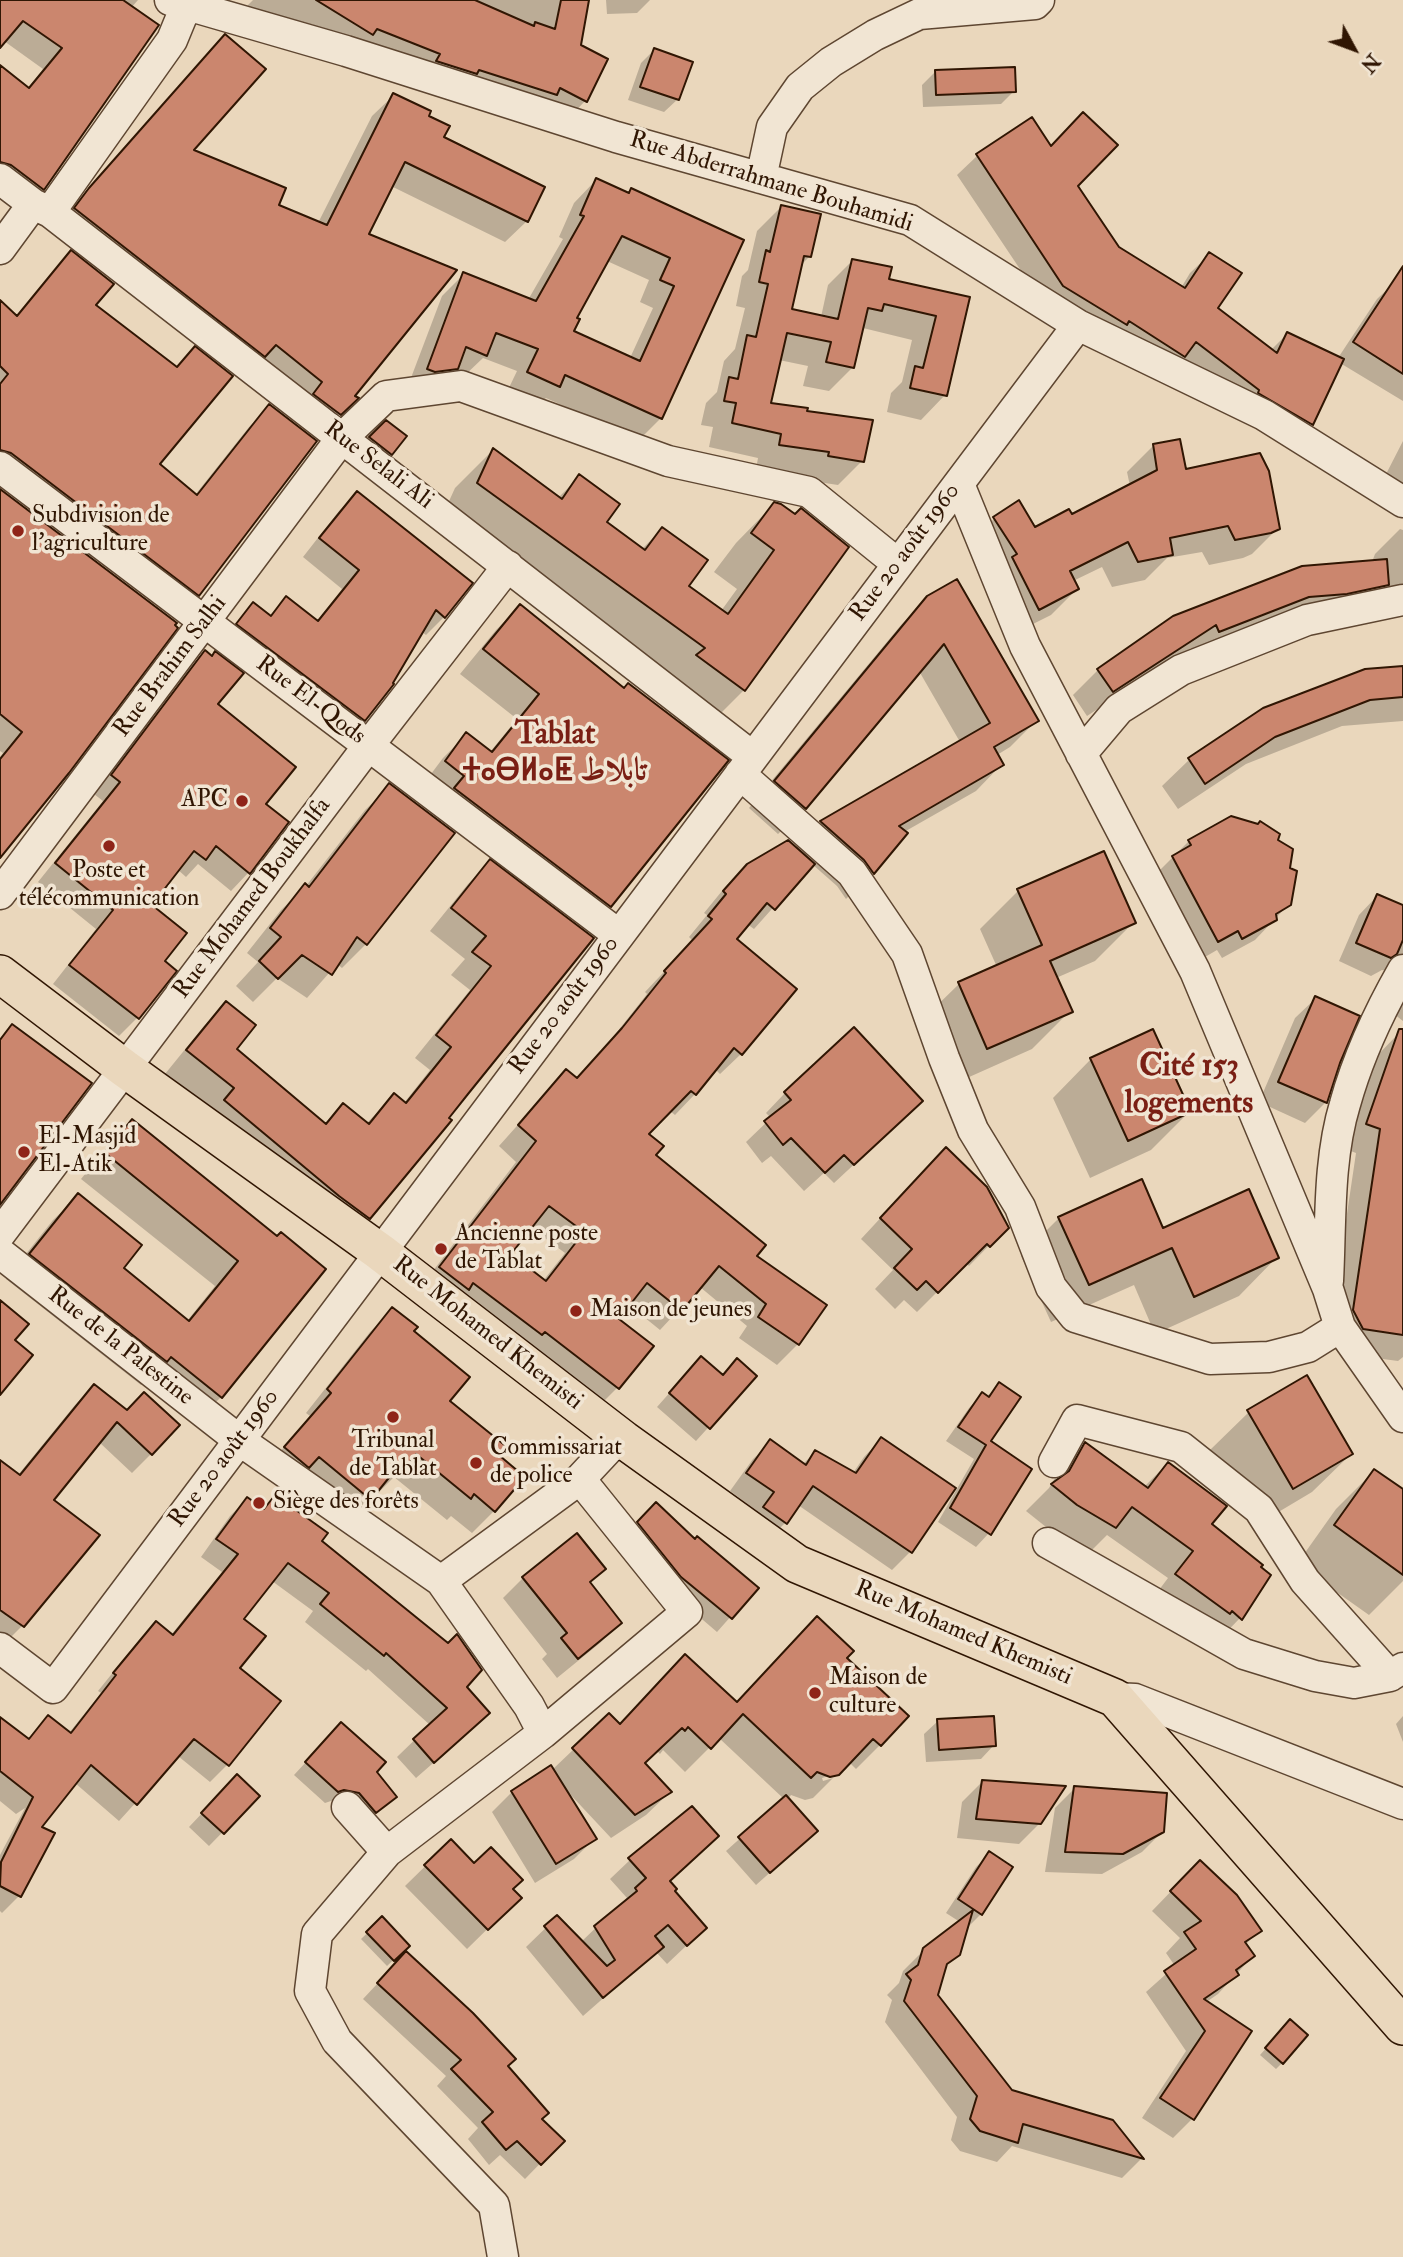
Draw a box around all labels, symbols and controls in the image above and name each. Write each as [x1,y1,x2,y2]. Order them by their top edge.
north arrow [1319,14,1389,84]
text: N [1355,48,1384,77]
street label: Rue Abderrahmane Bouhamidi [626,126,916,240]
street label: Rue Selali Ali [318,416,438,516]
street label: Rue 20 août 1960 [845,478,967,628]
place label: Subdivision de l'agriculture [32,503,170,559]
marker: Subdivision de l'agriculture [10,523,26,539]
street label: Rue Brahim Salhi [108,591,234,743]
street label: Rue El-Qods [249,650,371,752]
district label: Tablat ⵜⴰⴱⵍⴰⵟ تابلاط [463,717,647,792]
place label: APC [181,787,228,815]
street label: Rue Mohamed Boukhalfa [168,793,338,1005]
marker: APC [234,793,250,809]
marker: Poste et télécommunication [101,838,117,854]
place label: Poste et télécommunication [19,858,199,914]
street label: Rue 20 août 1960 [504,931,626,1081]
district label: Cité 153 logements [1125,1049,1253,1124]
place label: El-Masjid El-Atik [38,1124,136,1180]
marker: El-Masjid El-Atik [16,1144,32,1160]
place label: Ancienne poste de Tablat [455,1221,598,1277]
marker: Ancienne poste de Tablat [433,1241,449,1257]
street label: Rue Mohamed Khemisti [386,1251,588,1417]
street label: Rue de la Palestine [42,1281,198,1413]
place label: Maison de jeunes [590,1297,752,1325]
marker: Maison de jeunes [568,1303,584,1319]
street label: Rue 20 août 1960 [164,1384,286,1534]
marker: Tribunal de Tablat [385,1409,401,1425]
place label: Tribunal de Tablat [349,1428,437,1484]
place label: Commissariat de police [490,1435,622,1491]
marker: Commissariat de police [468,1455,484,1471]
place label: Siège des forêts [273,1489,419,1517]
marker: Siège des forêts [251,1495,267,1511]
street label: Rue Mohamed Khemisti [850,1575,1076,1693]
place label: Maison de culture [829,1665,927,1721]
marker: Maison de culture [807,1685,823,1701]

